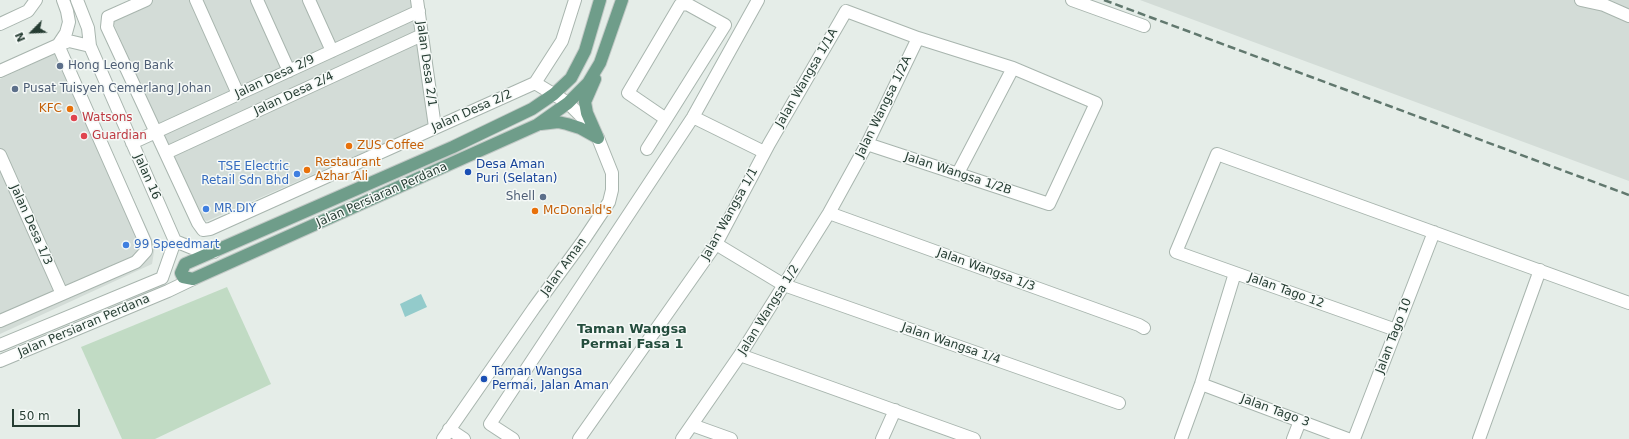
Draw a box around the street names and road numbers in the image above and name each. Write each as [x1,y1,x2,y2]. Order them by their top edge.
street label: Jalan Desa 2/1 [413,20,439,108]
street label: Jalan Wangsa 1/1A [773,26,841,130]
street label: Jalan Desa 2/9 [233,52,317,102]
street label: Jalan Wangsa 1/2A [853,54,915,160]
street label: Jalan Desa 2/4 [252,69,336,119]
street label: Jalan Desa 2/2 [430,87,514,135]
street label: Jalan Wangsa 1/2B [903,150,1013,198]
street label: Jalan 16 [131,152,163,202]
street label: Jalan Persiaran Perdana [314,160,450,230]
street label: Jalan Wangsa 1/1 [699,165,761,263]
street label: Jalan Desa 1/3 [7,183,55,267]
street label: Jalan Aman [538,235,590,299]
street label: Jalan Wangsa 1/3 [935,246,1037,294]
street label: Jalan Wangsa 1/2 [735,262,803,358]
street label: Jalan Tago 12 [1246,271,1326,311]
street label: Jalan Persiaran Perdana [16,292,152,360]
street label: Jalan Tago 10 [1373,296,1415,376]
street label: Jalan Wangsa 1/4 [900,320,1002,368]
street label: Jalan Tago 3 [1239,392,1311,430]

